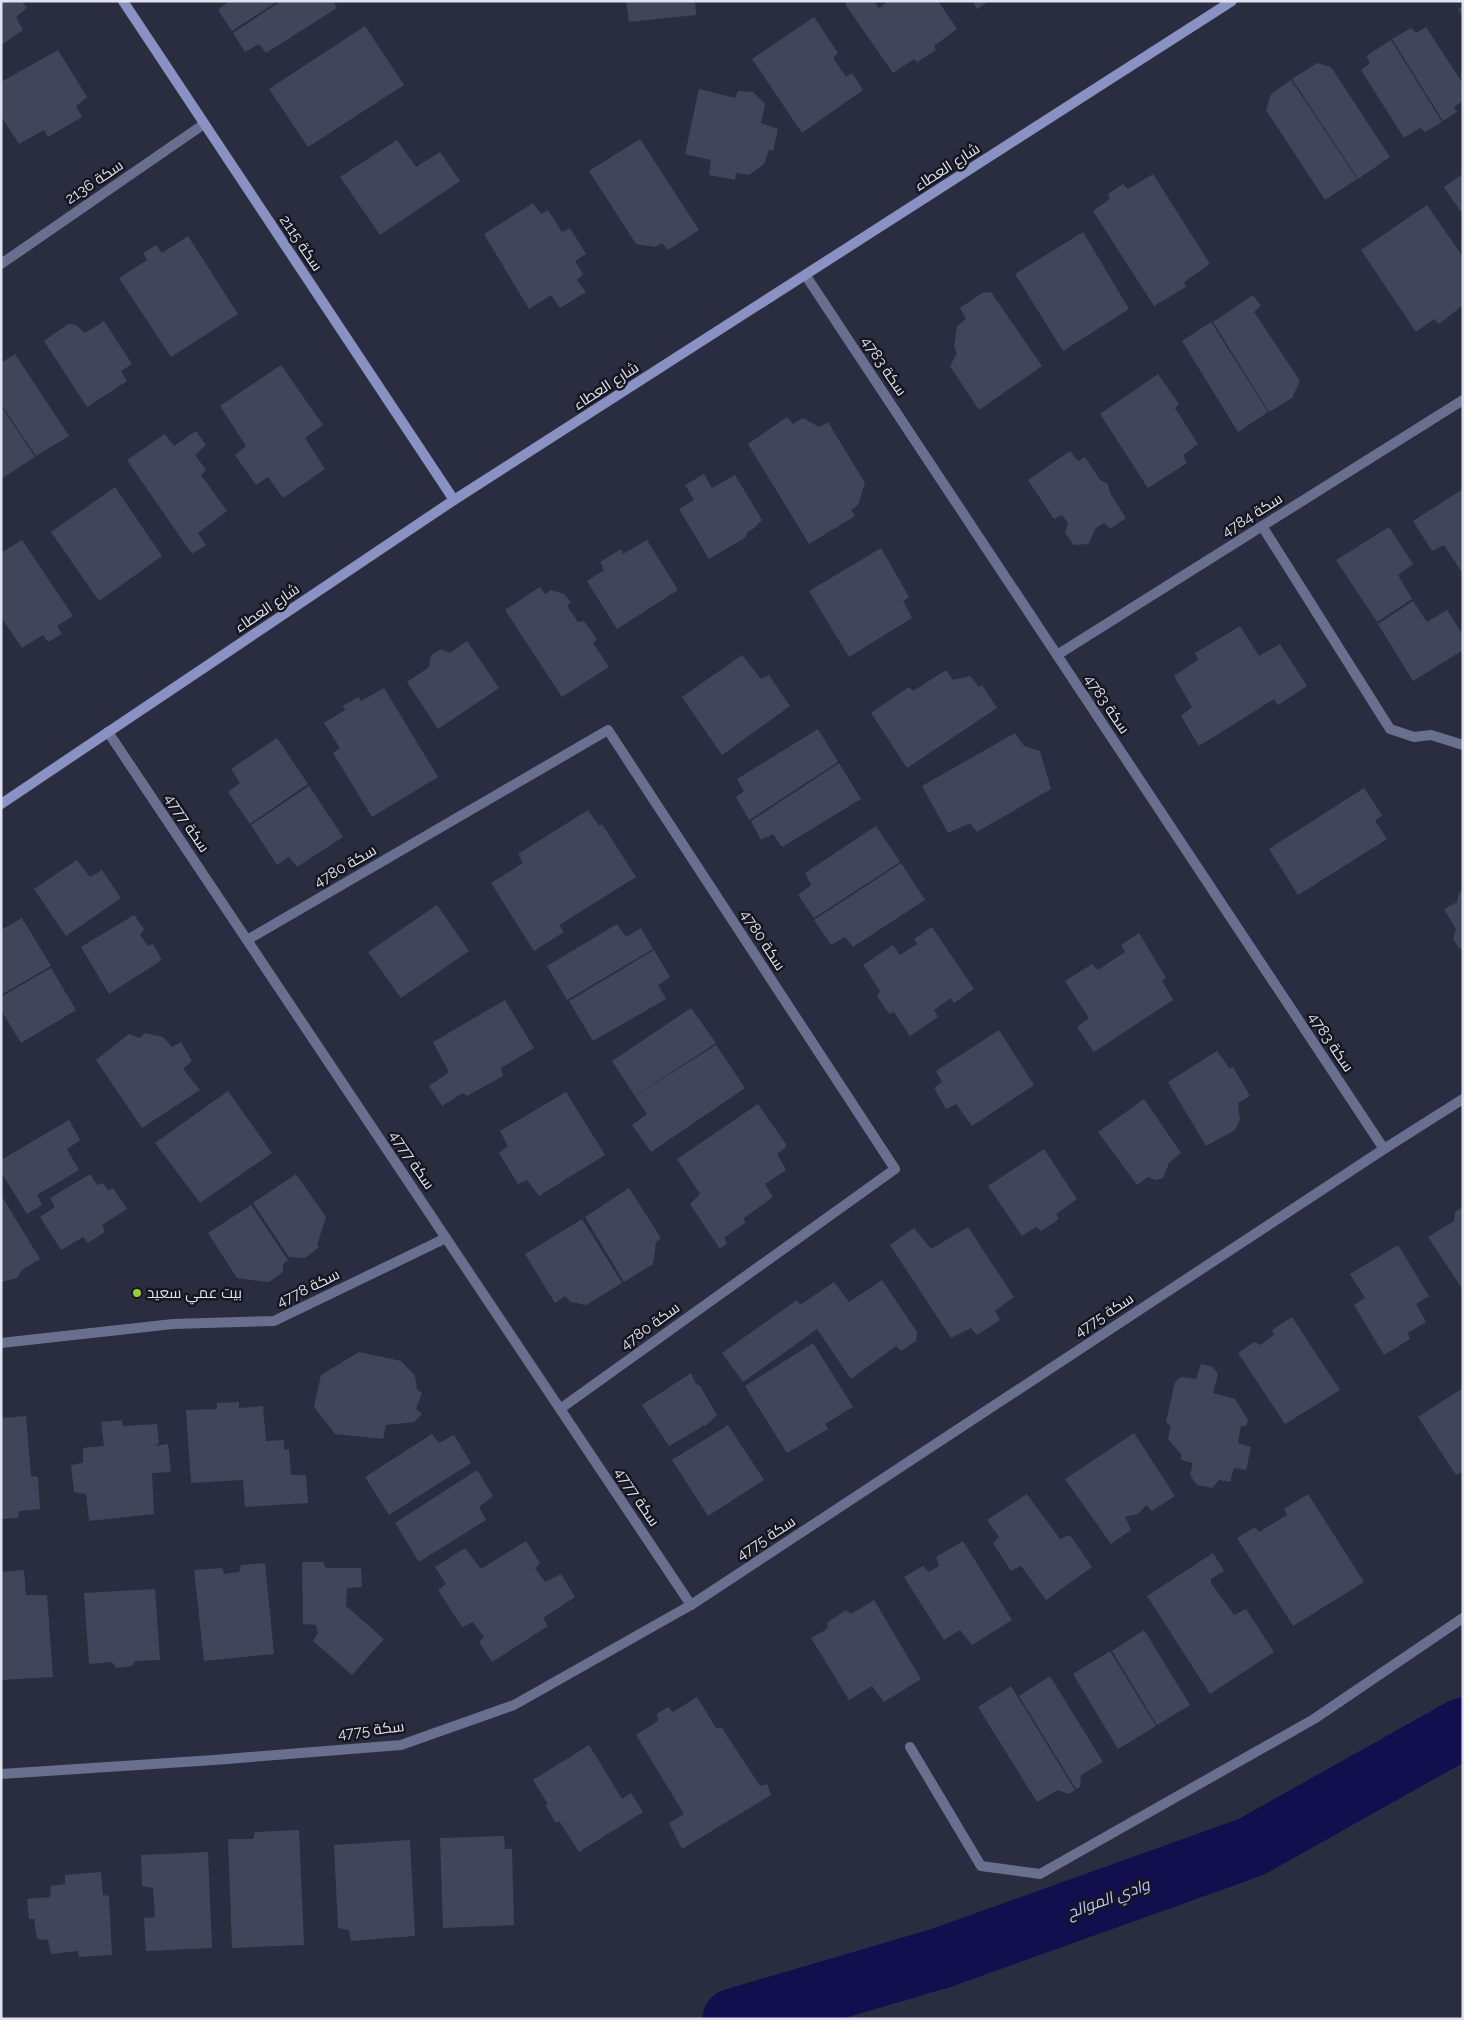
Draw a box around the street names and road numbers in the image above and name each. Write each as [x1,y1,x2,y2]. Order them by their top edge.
street label: شارع العطاء [911,139,984,196]
street label: سكة 2136 [62,156,126,208]
street label: سكة 2115 [276,212,326,274]
street label: سكة 4783 [858,333,910,399]
street label: شارع العطاء [570,358,643,415]
street label: سكة 4784 [1218,489,1286,541]
street label: شارع العطاء [231,580,304,638]
street label: سكة 4783 [1081,671,1133,737]
street label: سكة 4777 [161,790,213,856]
street label: سكة 4780 [311,841,379,891]
street label: سكة 4780 [737,906,789,974]
street label: سكة 4783 [1305,1009,1357,1075]
street label: سكة 4777 [386,1127,438,1193]
street label: سكة 4778 [274,1265,342,1311]
street label: سكة 4775 [1071,1289,1137,1341]
street label: سكة 4780 [617,1298,683,1354]
street label: سكة 4777 [611,1464,663,1530]
street label: سكة 4775 [733,1512,799,1564]
street label: سكة 4775 [337,1717,405,1743]

